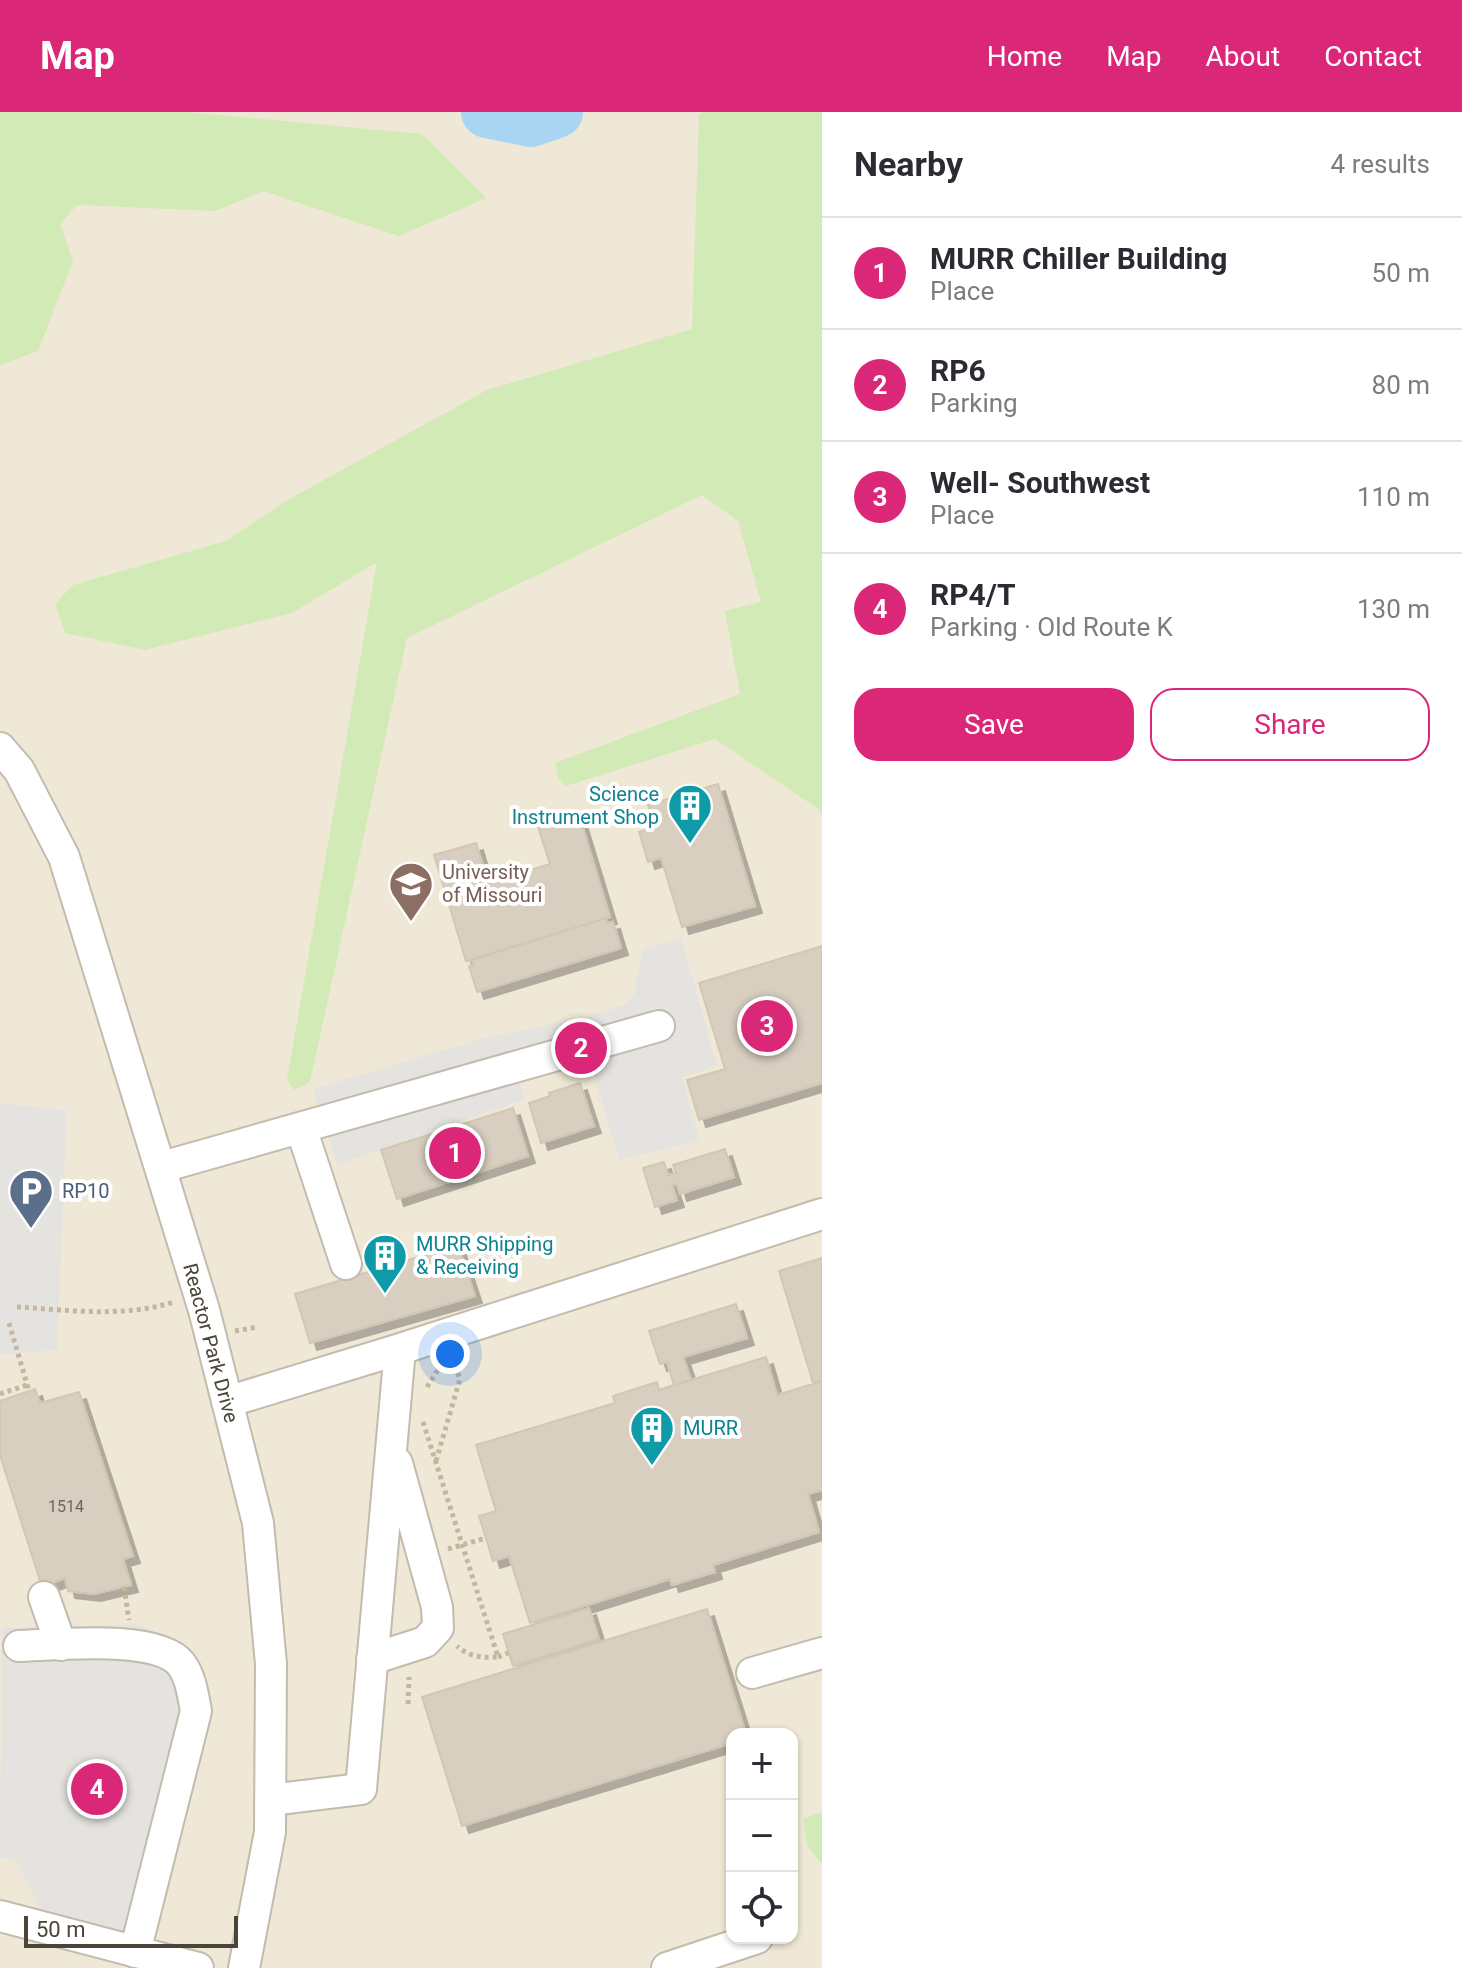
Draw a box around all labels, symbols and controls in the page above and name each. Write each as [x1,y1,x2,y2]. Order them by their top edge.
text: Map [40,34,115,78]
text: Home [987,40,1062,73]
text: Map [1106,40,1162,73]
text: About [1206,40,1280,73]
text: Contact [1324,40,1422,73]
text: Nearby [854,144,963,184]
text: 4 results [1331,149,1430,179]
text: MURR Chiller Building [930,241,1227,276]
text: 1 [873,258,887,288]
text: 50 m [1372,258,1430,288]
text: Place [930,276,994,306]
text: RP6 [930,353,986,388]
text: 2 [873,370,887,400]
text: 80 m [1372,370,1430,400]
text: Parking [930,388,1018,418]
text: Well- Southwest [930,465,1150,500]
text: 3 [873,482,887,512]
text: 110 m [1357,482,1430,512]
text: Place [930,500,994,530]
text: RP4/T [930,577,1016,612]
text: 4 [873,594,887,624]
text: 130 m [1357,594,1430,624]
text: Parking · Old Route K [930,612,1173,642]
button: Save [854,688,1134,761]
button: Share [1150,688,1430,761]
place label: Science Instrument Shop [512,782,659,829]
building icon: Science Instrument Shop [666,782,714,845]
school or university icon: University of Missouri [387,860,435,923]
place label: University of Missouri [442,860,542,907]
pin: 3 [741,996,793,1056]
pin: 2 [555,1018,607,1078]
pin: 1 [429,1123,481,1183]
parking icon: RP10 [7,1167,55,1230]
place label: RP10 [62,1179,109,1203]
building icon: MURR Shipping & Receiving [361,1232,409,1295]
place label: MURR Shipping & Receiving [416,1232,553,1279]
street label: Reactor Park Drive [178,1261,244,1425]
your location [430,1334,470,1374]
building icon: MURR [628,1404,676,1467]
place label: MURR [683,1416,738,1440]
house number: 1514 [48,1497,84,1516]
map controls [726,1728,798,1944]
button: + [726,1728,798,1800]
pin: 4 [71,1759,123,1819]
button: − [726,1800,798,1872]
button: locate [726,1872,798,1944]
scale bar [24,1912,238,1948]
text: 50 m [36,1917,85,1942]

